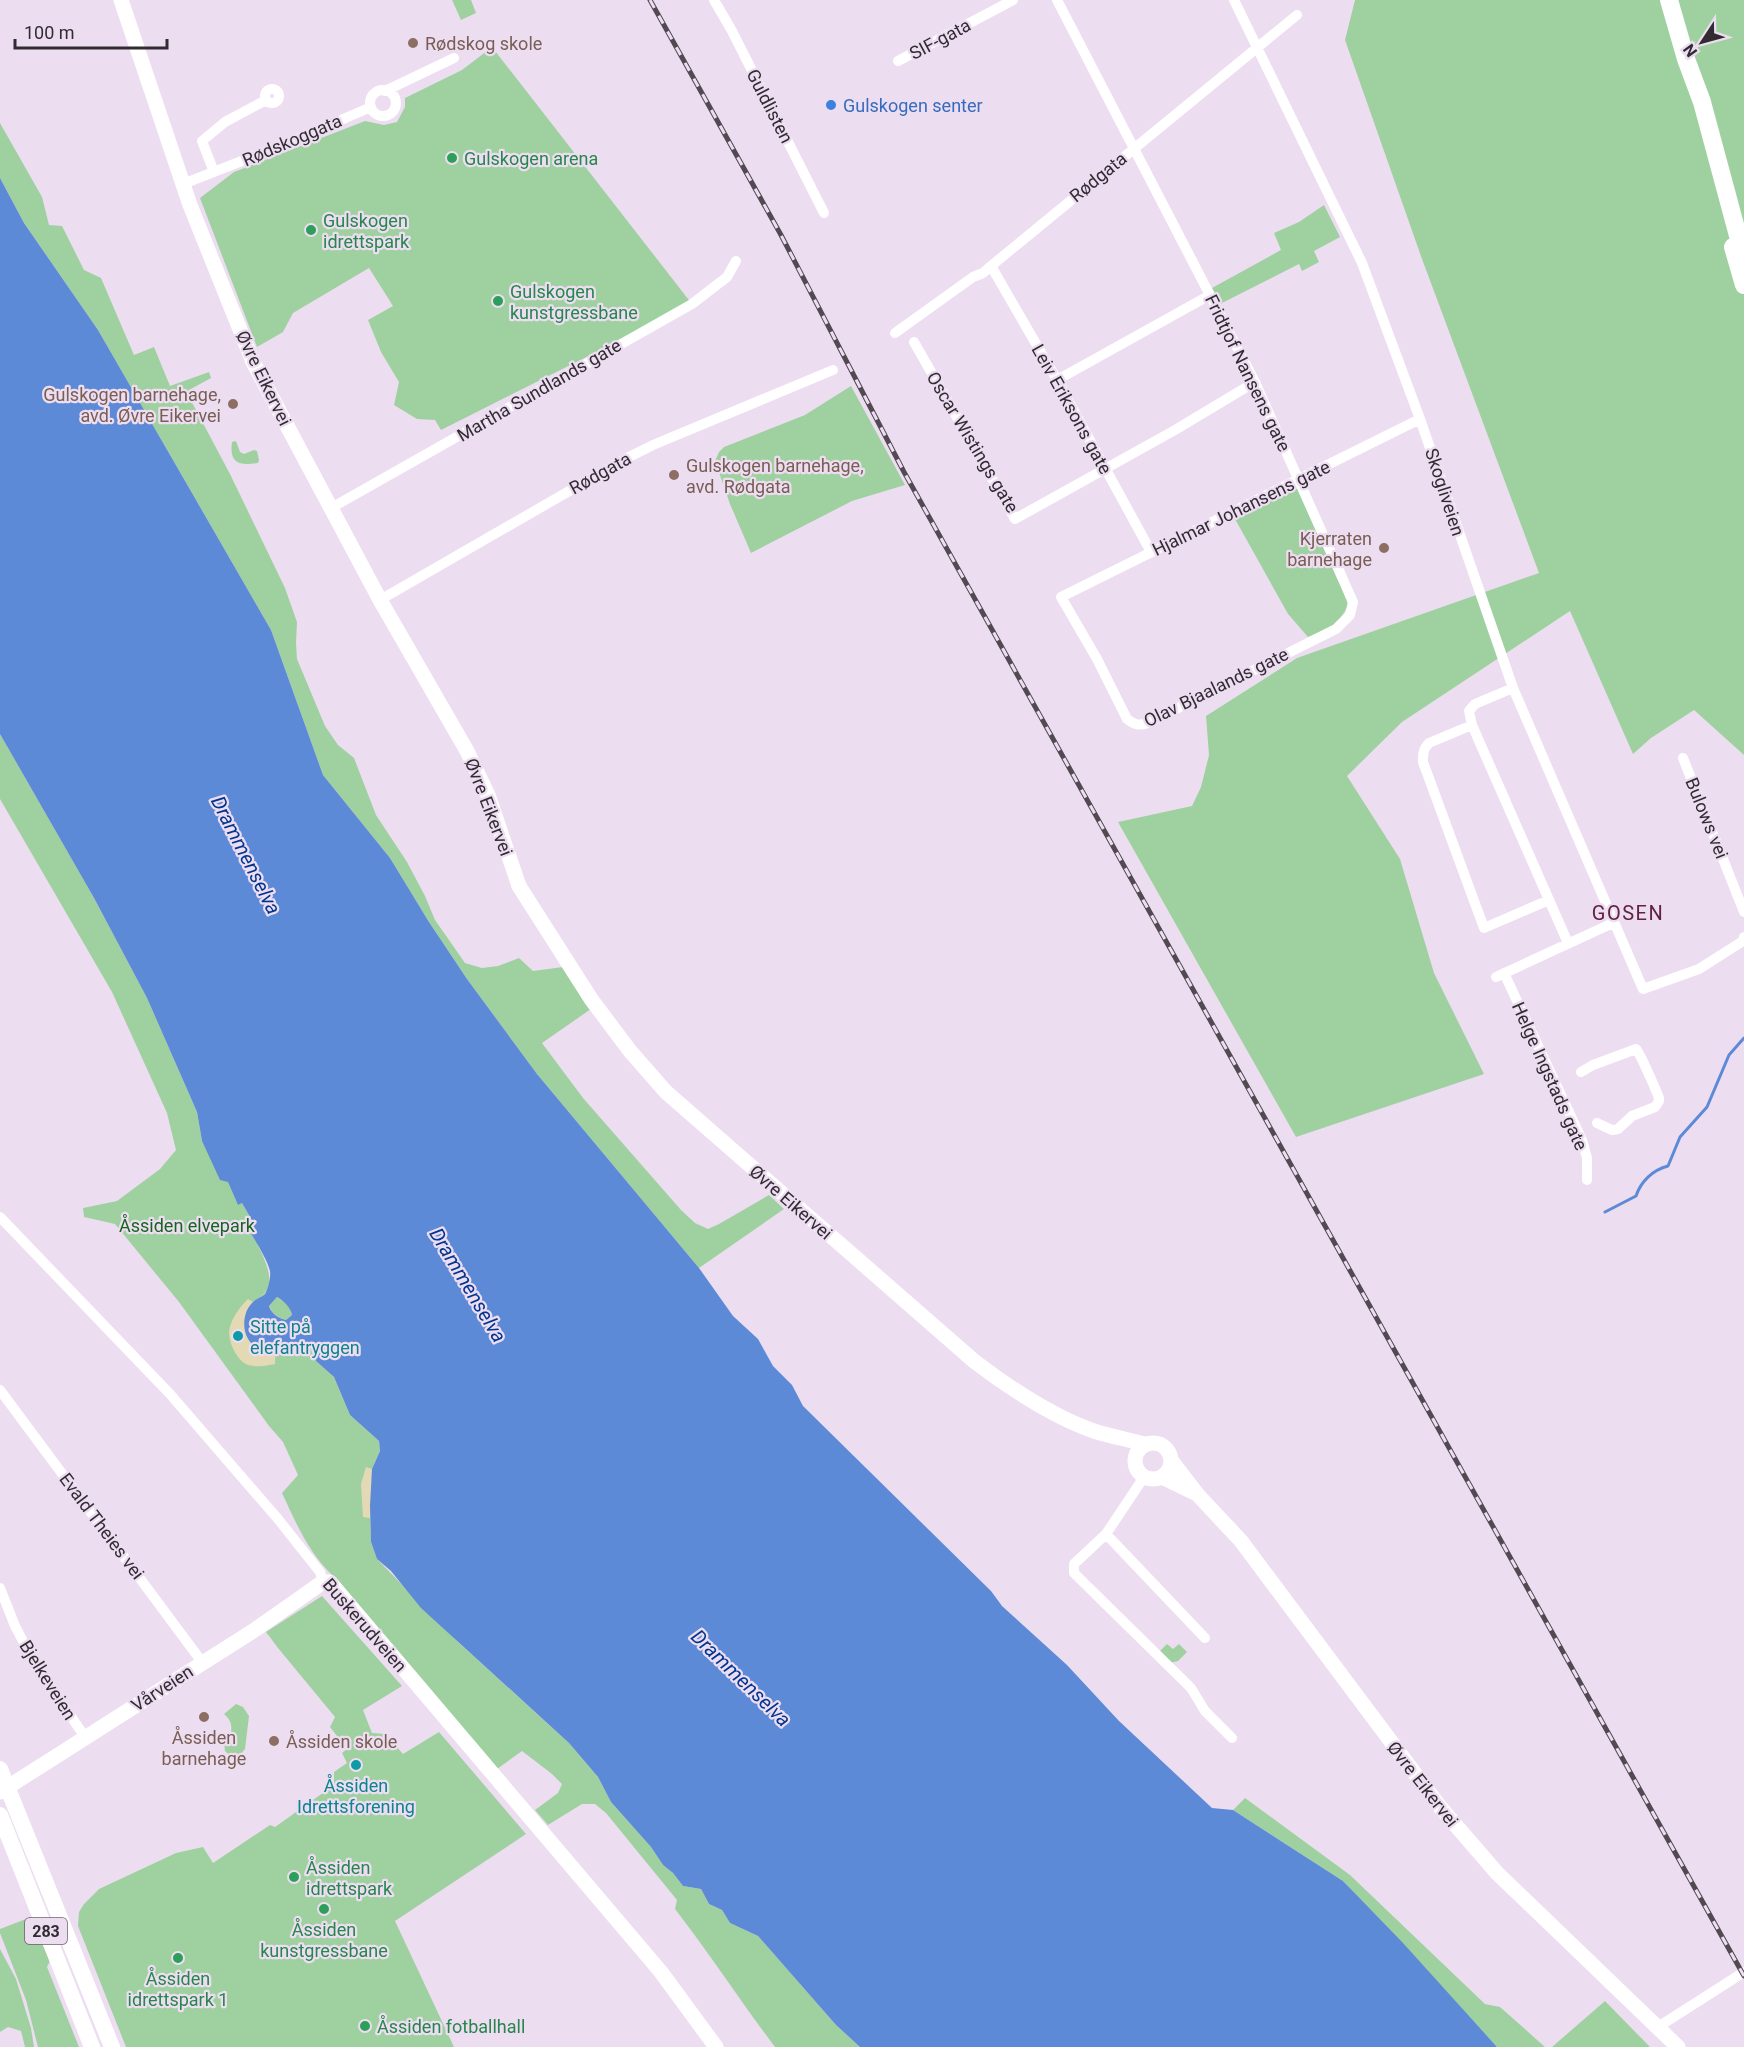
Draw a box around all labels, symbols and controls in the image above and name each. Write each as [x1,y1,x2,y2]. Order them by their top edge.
scale bar [15,12,166,50]
north arrow [1672,12,1732,72]
street label: SIF-gata [906,14,974,64]
text: 100 m [24,22,75,43]
place label: Rødskog skole [425,33,542,54]
marker: Rødskog skole [406,36,420,50]
text: N [1679,40,1701,61]
street label: Guldlisten [742,66,798,146]
place label: Gulskogen senter [843,95,983,116]
marker: Gulskogen senter [824,98,838,112]
street label: Rødskoggata [239,110,345,170]
place label: Gulskogen arena [464,148,598,169]
street label: Rødgata [1065,148,1131,206]
marker: Gulskogen arena [445,151,459,165]
place label: Gulskogen idrettspark [323,210,410,252]
marker: Gulskogen idrettspark [304,223,318,237]
place label: Gulskogen kunstgressbane [510,281,638,323]
street label: Fridtjof Nansens gate [1201,291,1295,455]
marker: Gulskogen kunstgressbane [491,294,505,308]
street label: Øvre Eikervei [232,327,296,429]
street label: Martha Sundlands gate [453,334,625,446]
street label: Leiv Eriksons gate [1028,340,1116,478]
street label: Oscar Wistings gate [923,368,1023,516]
place label: Gulskogen barnehage, avd. Øvre Eikervei [43,384,221,426]
marker: Gulskogen barnehage, avd. Øvre Eikervei [226,397,240,411]
street label: Skogliveien [1421,446,1469,538]
street label: Rødgata [566,448,634,498]
place label: Gulskogen barnehage, avd. Rødgata [686,455,864,497]
street label: Hjalmar Johansens gate [1149,456,1333,560]
marker: Gulskogen barnehage, avd. Rødgata [667,468,681,482]
place label: Kjerraten barnehage [1287,528,1372,570]
marker: Kjerraten barnehage [1377,541,1391,555]
street label: Olav Bjaalands gate [1140,643,1292,731]
street label: Øvre Eikervei [461,755,517,859]
street label: Bulows vei [1681,774,1733,862]
water label: Drammenselva [206,792,286,918]
district label: GOSEN [1592,901,1664,925]
street label: Helge Ingstads gate [1508,999,1592,1153]
street label: Øvre Eikervei [745,1160,837,1244]
park label: Åssiden elvepark [119,1214,256,1236]
water label: Drammenselva [424,1223,512,1347]
place label: Sitte på elefantryggen [250,1316,360,1358]
marker: Sitte på elefantryggen [231,1329,245,1343]
street label: Evald Theies vei [55,1469,149,1583]
street label: Buskerudveien [319,1574,411,1676]
water label: Drammenselva [686,1624,796,1732]
street label: Bjelkeveien [15,1636,81,1724]
street label: Vårveien [127,1660,197,1716]
marker: Åssiden barnehage [197,1710,211,1724]
place label: Åssiden barnehage [162,1726,246,1769]
place label: Åssiden skole [286,1730,397,1752]
marker: Åssiden skole [267,1734,281,1748]
street label: Øvre Eikervei [1383,1737,1463,1831]
marker: Åssiden Idrettsforening [349,1758,363,1772]
place label: Åssiden Idrettsforening [297,1774,415,1817]
place label: Åssiden idrettspark [306,1856,393,1899]
marker: Åssiden idrettspark [287,1870,301,1884]
marker: Åssiden kunstgressbane [317,1902,331,1916]
road number: 283 [25,1918,67,1944]
place label: Åssiden kunstgressbane [260,1918,388,1961]
marker: Åssiden idrettspark 1 [171,1951,185,1965]
place label: Åssiden idrettspark 1 [128,1967,228,2010]
place label: Åssiden fotballhall [377,2015,525,2037]
marker: Åssiden fotballhall [358,2019,372,2033]

